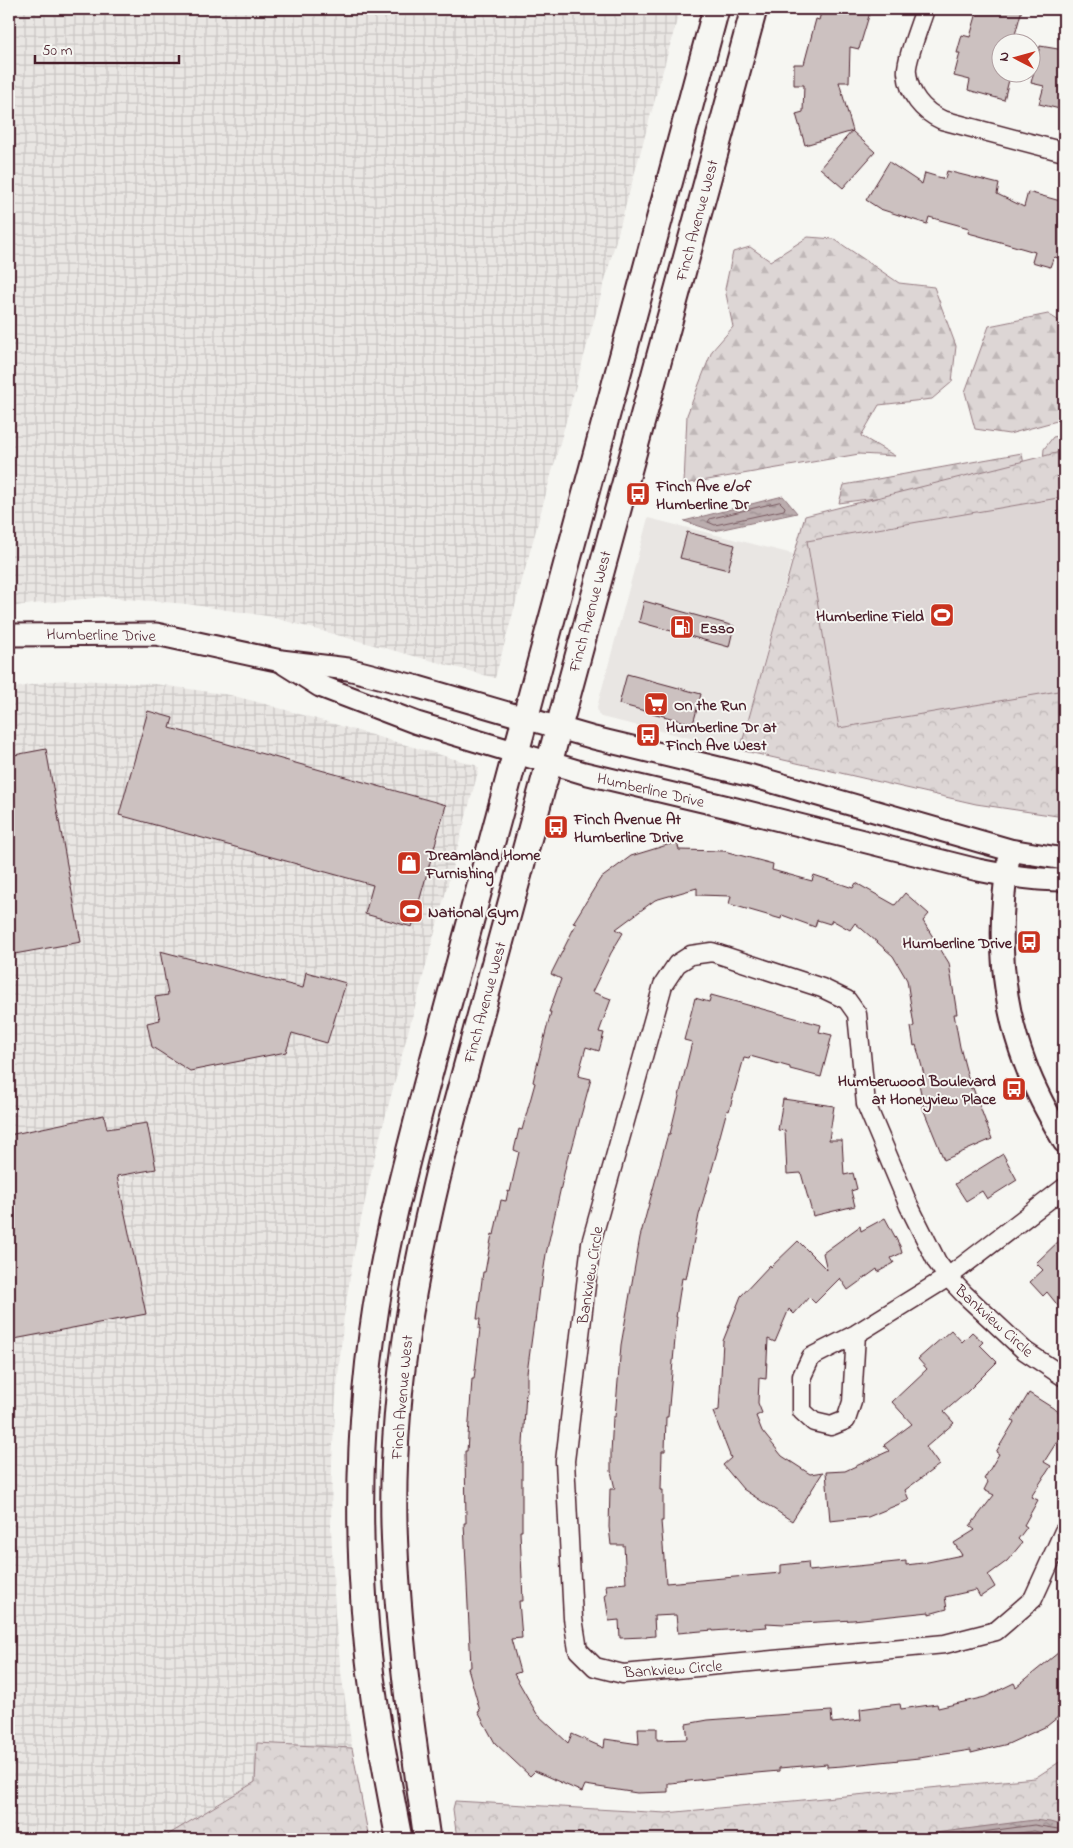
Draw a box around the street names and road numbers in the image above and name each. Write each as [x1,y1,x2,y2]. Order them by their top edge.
street label: Finch Avenue West [670,157,726,285]
street label: Finch Avenue West [563,548,619,676]
street label: Humberline Drive [46,623,157,649]
street label: Humberline Drive [595,767,707,815]
street label: Finch Avenue West [458,939,514,1067]
street label: Bankview Circle [571,1224,611,1327]
street label: Bankview Circle [948,1279,1039,1364]
street label: Finch Avenue West [386,1333,420,1461]
street label: Bankview Circle [622,1655,724,1685]

